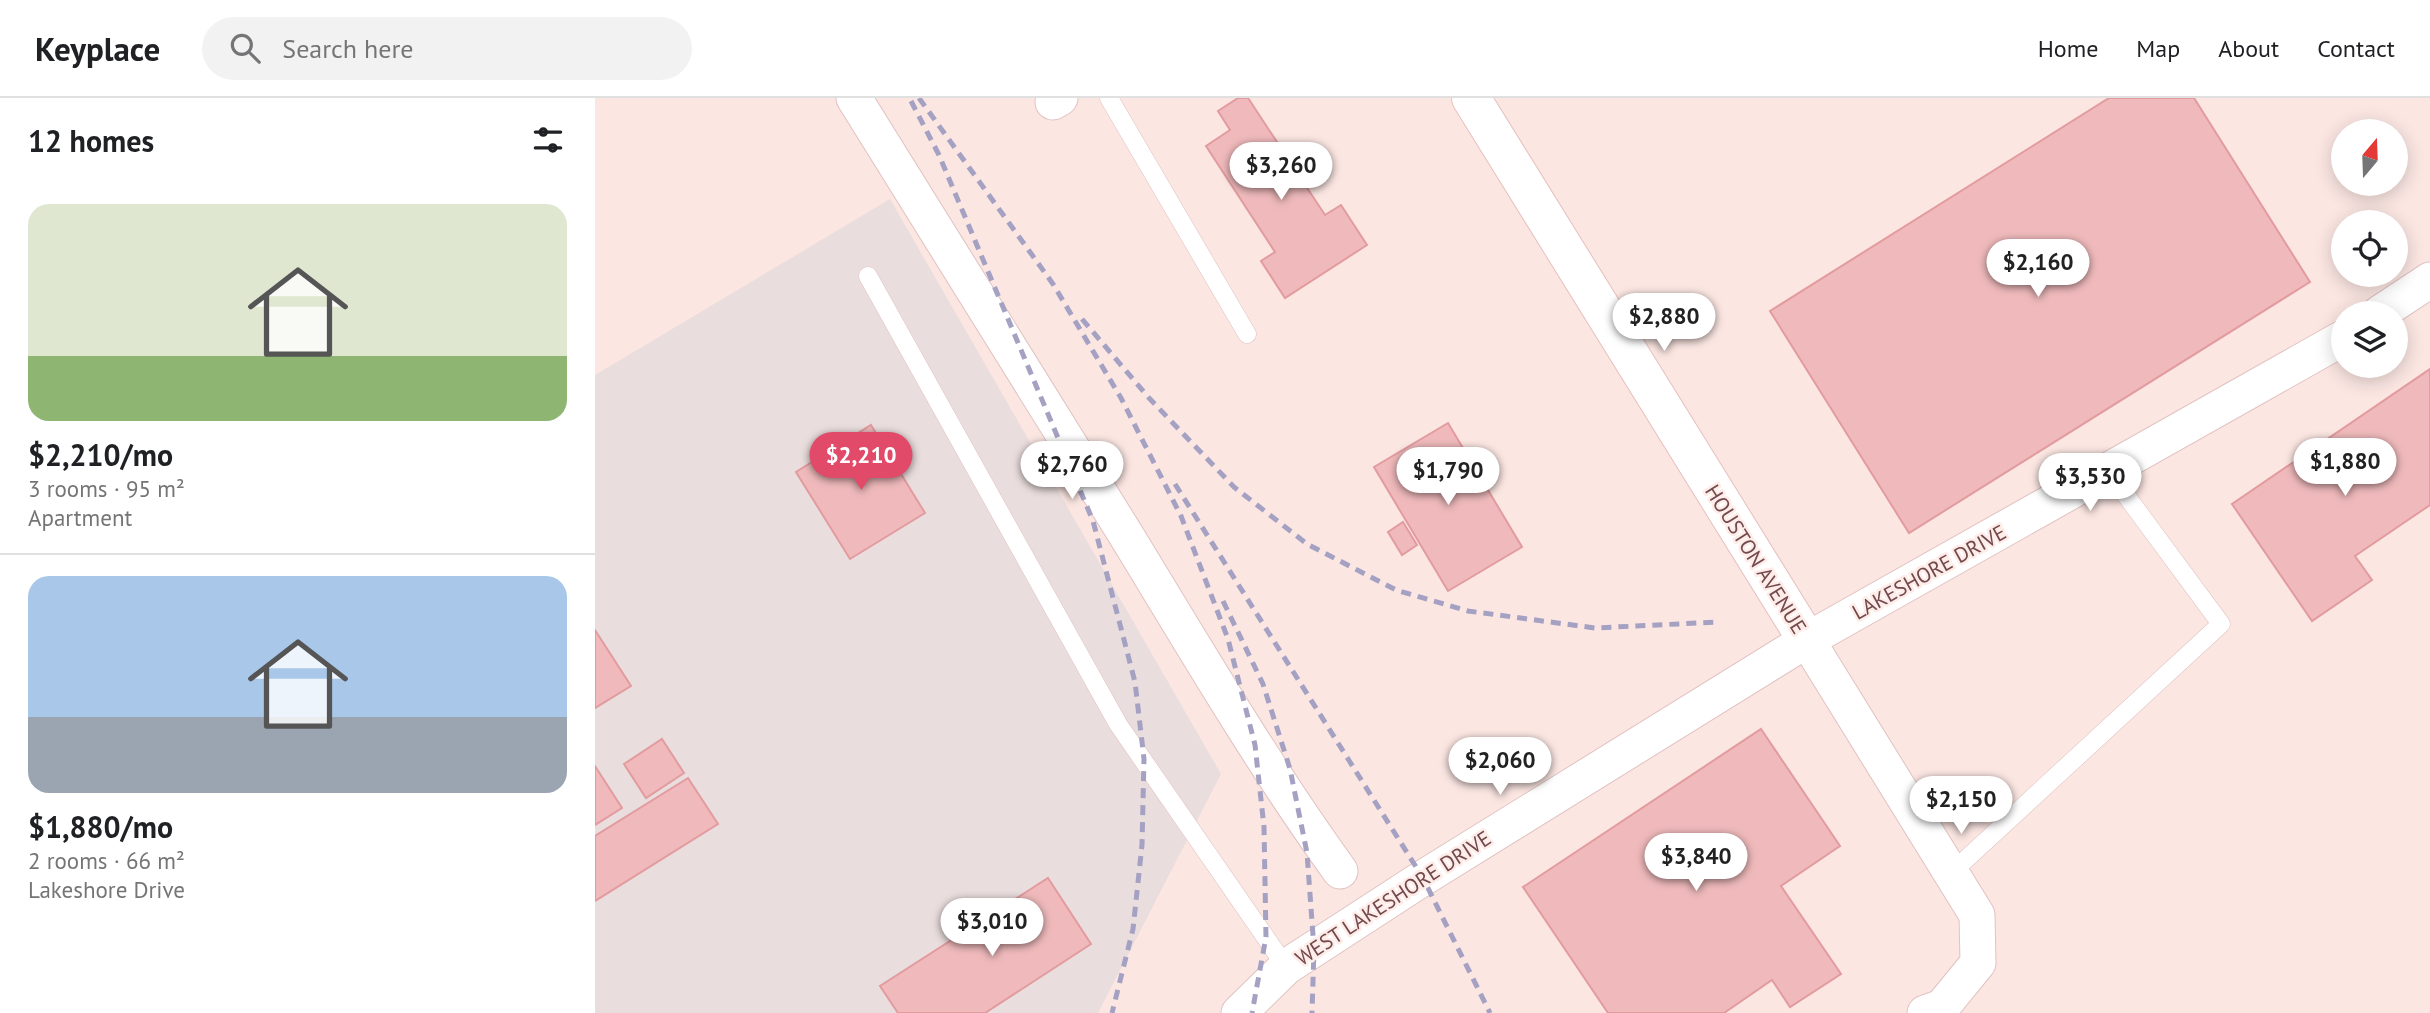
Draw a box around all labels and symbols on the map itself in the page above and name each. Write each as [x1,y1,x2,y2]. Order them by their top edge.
north arrow [2331,119,2408,196]
pin: $3,260 [1224,142,1338,202]
pin: $2,160 [1981,240,2095,299]
pin: $2,880 [1607,294,1721,353]
pin: $2,210 [804,432,918,492]
pin: $1,880 [2288,438,2402,498]
pin: $2,760 [1015,442,1129,501]
pin: $1,790 [1391,448,1505,507]
pin: $3,530 [2033,454,2147,513]
street label: HOUSTON AVENUE [1699,479,1813,639]
street label: LAKESHORE DRIVE [1847,519,2011,625]
pin: $2,060 [1443,738,1557,797]
pin: $2,150 [1904,776,2018,836]
street label: WEST LAKESHORE DRIVE [1290,825,1496,971]
pin: $3,840 [1639,834,1753,893]
pin: $3,010 [935,898,1049,958]

